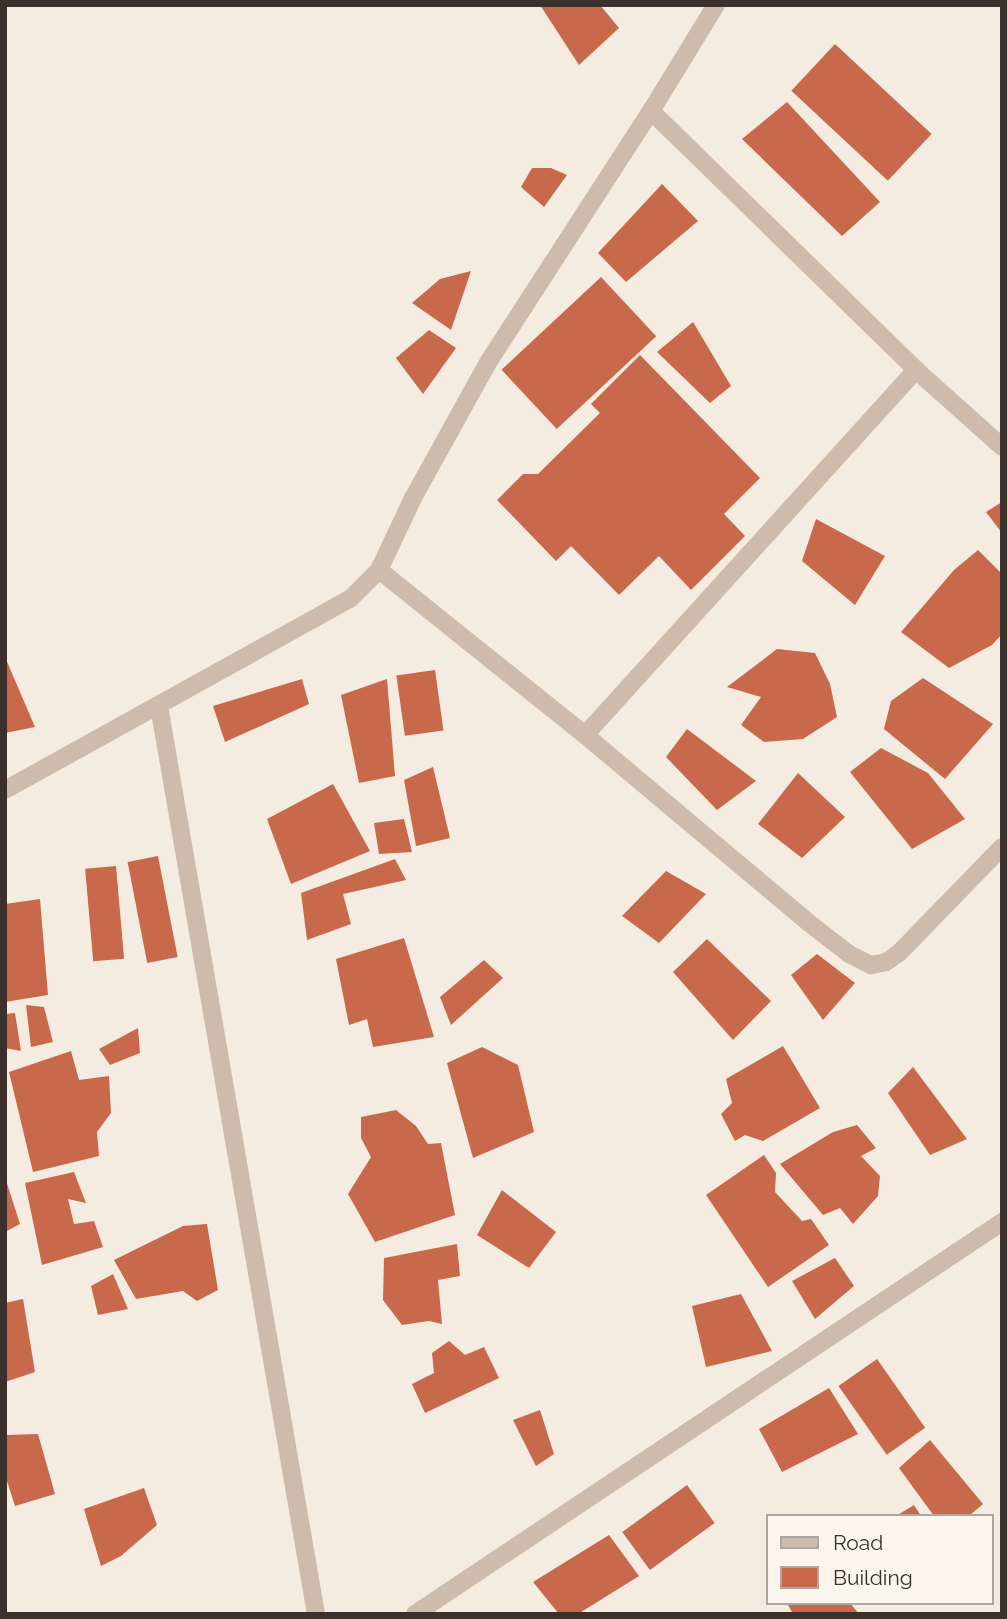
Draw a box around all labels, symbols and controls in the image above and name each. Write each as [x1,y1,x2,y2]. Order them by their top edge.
legend [766,1514,993,1605]
text: Road [833,1530,883,1555]
text: Building [833,1565,913,1590]

